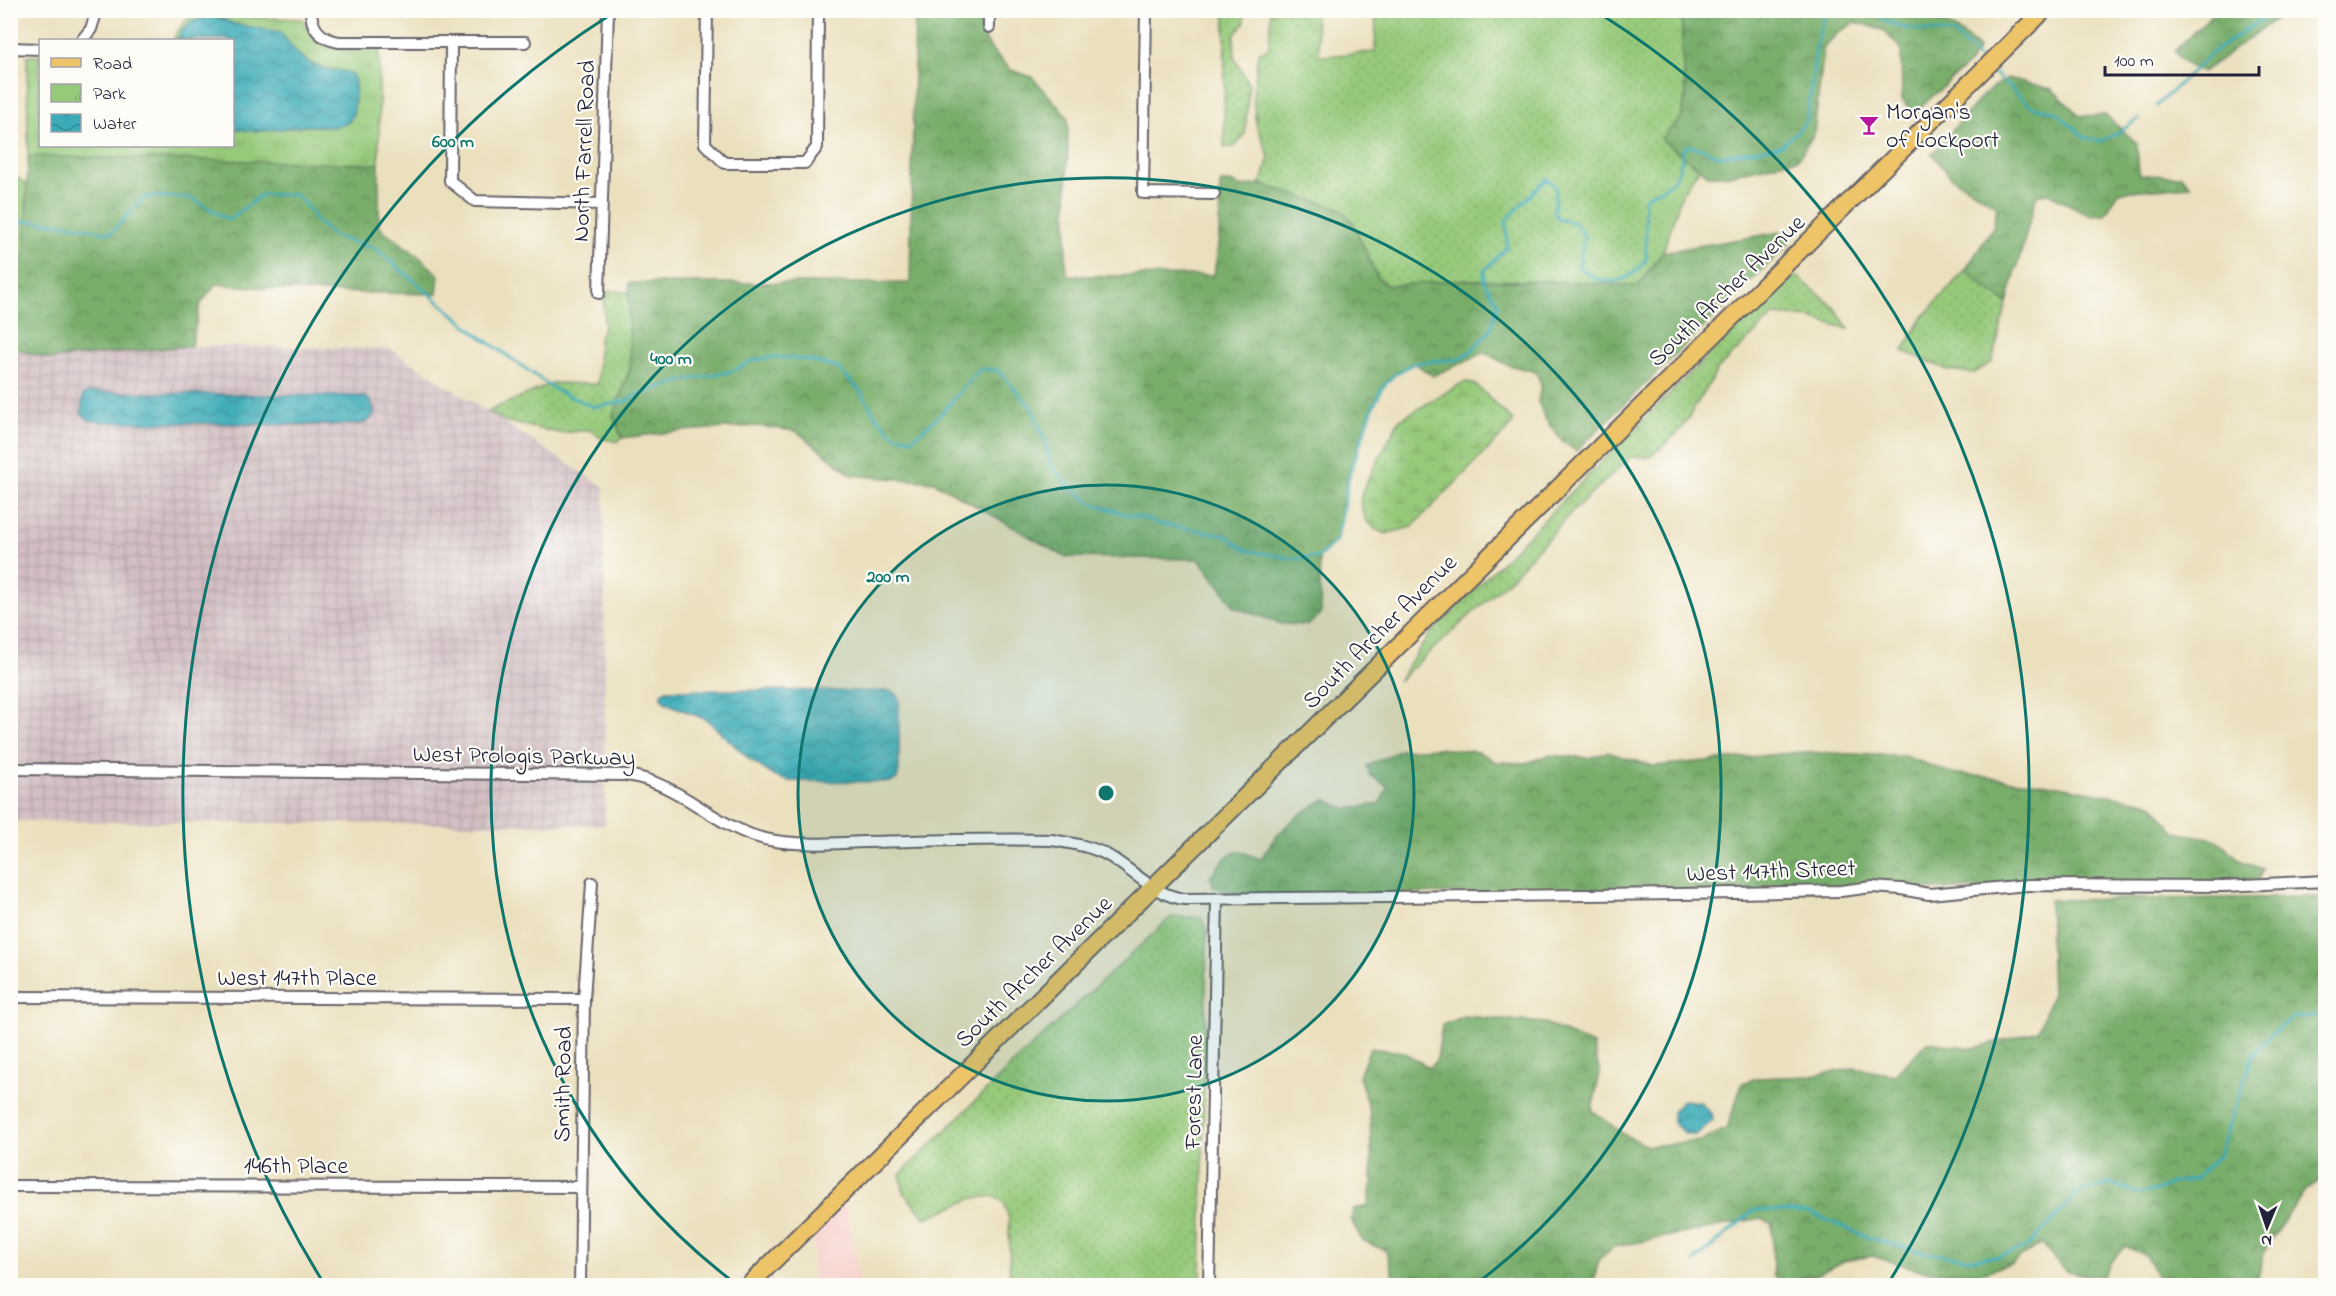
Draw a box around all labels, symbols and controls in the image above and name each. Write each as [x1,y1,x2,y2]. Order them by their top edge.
legend [39,39,234,147]
scale bar [2105,39,2260,77]
text: 100 m [2114,49,2154,75]
text: Road [93,52,132,78]
street label: North Farrell Road [565,59,606,243]
text: Park [93,82,126,108]
place label: Morgan's of Lockport [1886,96,1999,159]
text: Water [93,112,137,138]
bar icon: Morgan's of Lockport [1857,113,1881,137]
text: 600 m [432,130,474,156]
street label: South Archer Avenue [1641,207,1815,376]
text: 400 m [650,347,692,373]
street label: South Archer Avenue [1295,547,1467,718]
text: 200 m [866,565,910,591]
street label: West Prologis Parkway [412,738,636,778]
centre of rings [1096,783,1116,803]
street label: West 147th Street [1686,852,1856,893]
street label: South Archer Avenue [948,888,1122,1057]
street label: West 147th Place [217,962,377,997]
street label: Smith Road [546,1025,583,1142]
street label: Forest Lane [1177,1034,1214,1151]
street label: 146th Place [244,1150,348,1185]
north arrow [2237,1197,2297,1257]
text: N [2261,1228,2272,1252]

